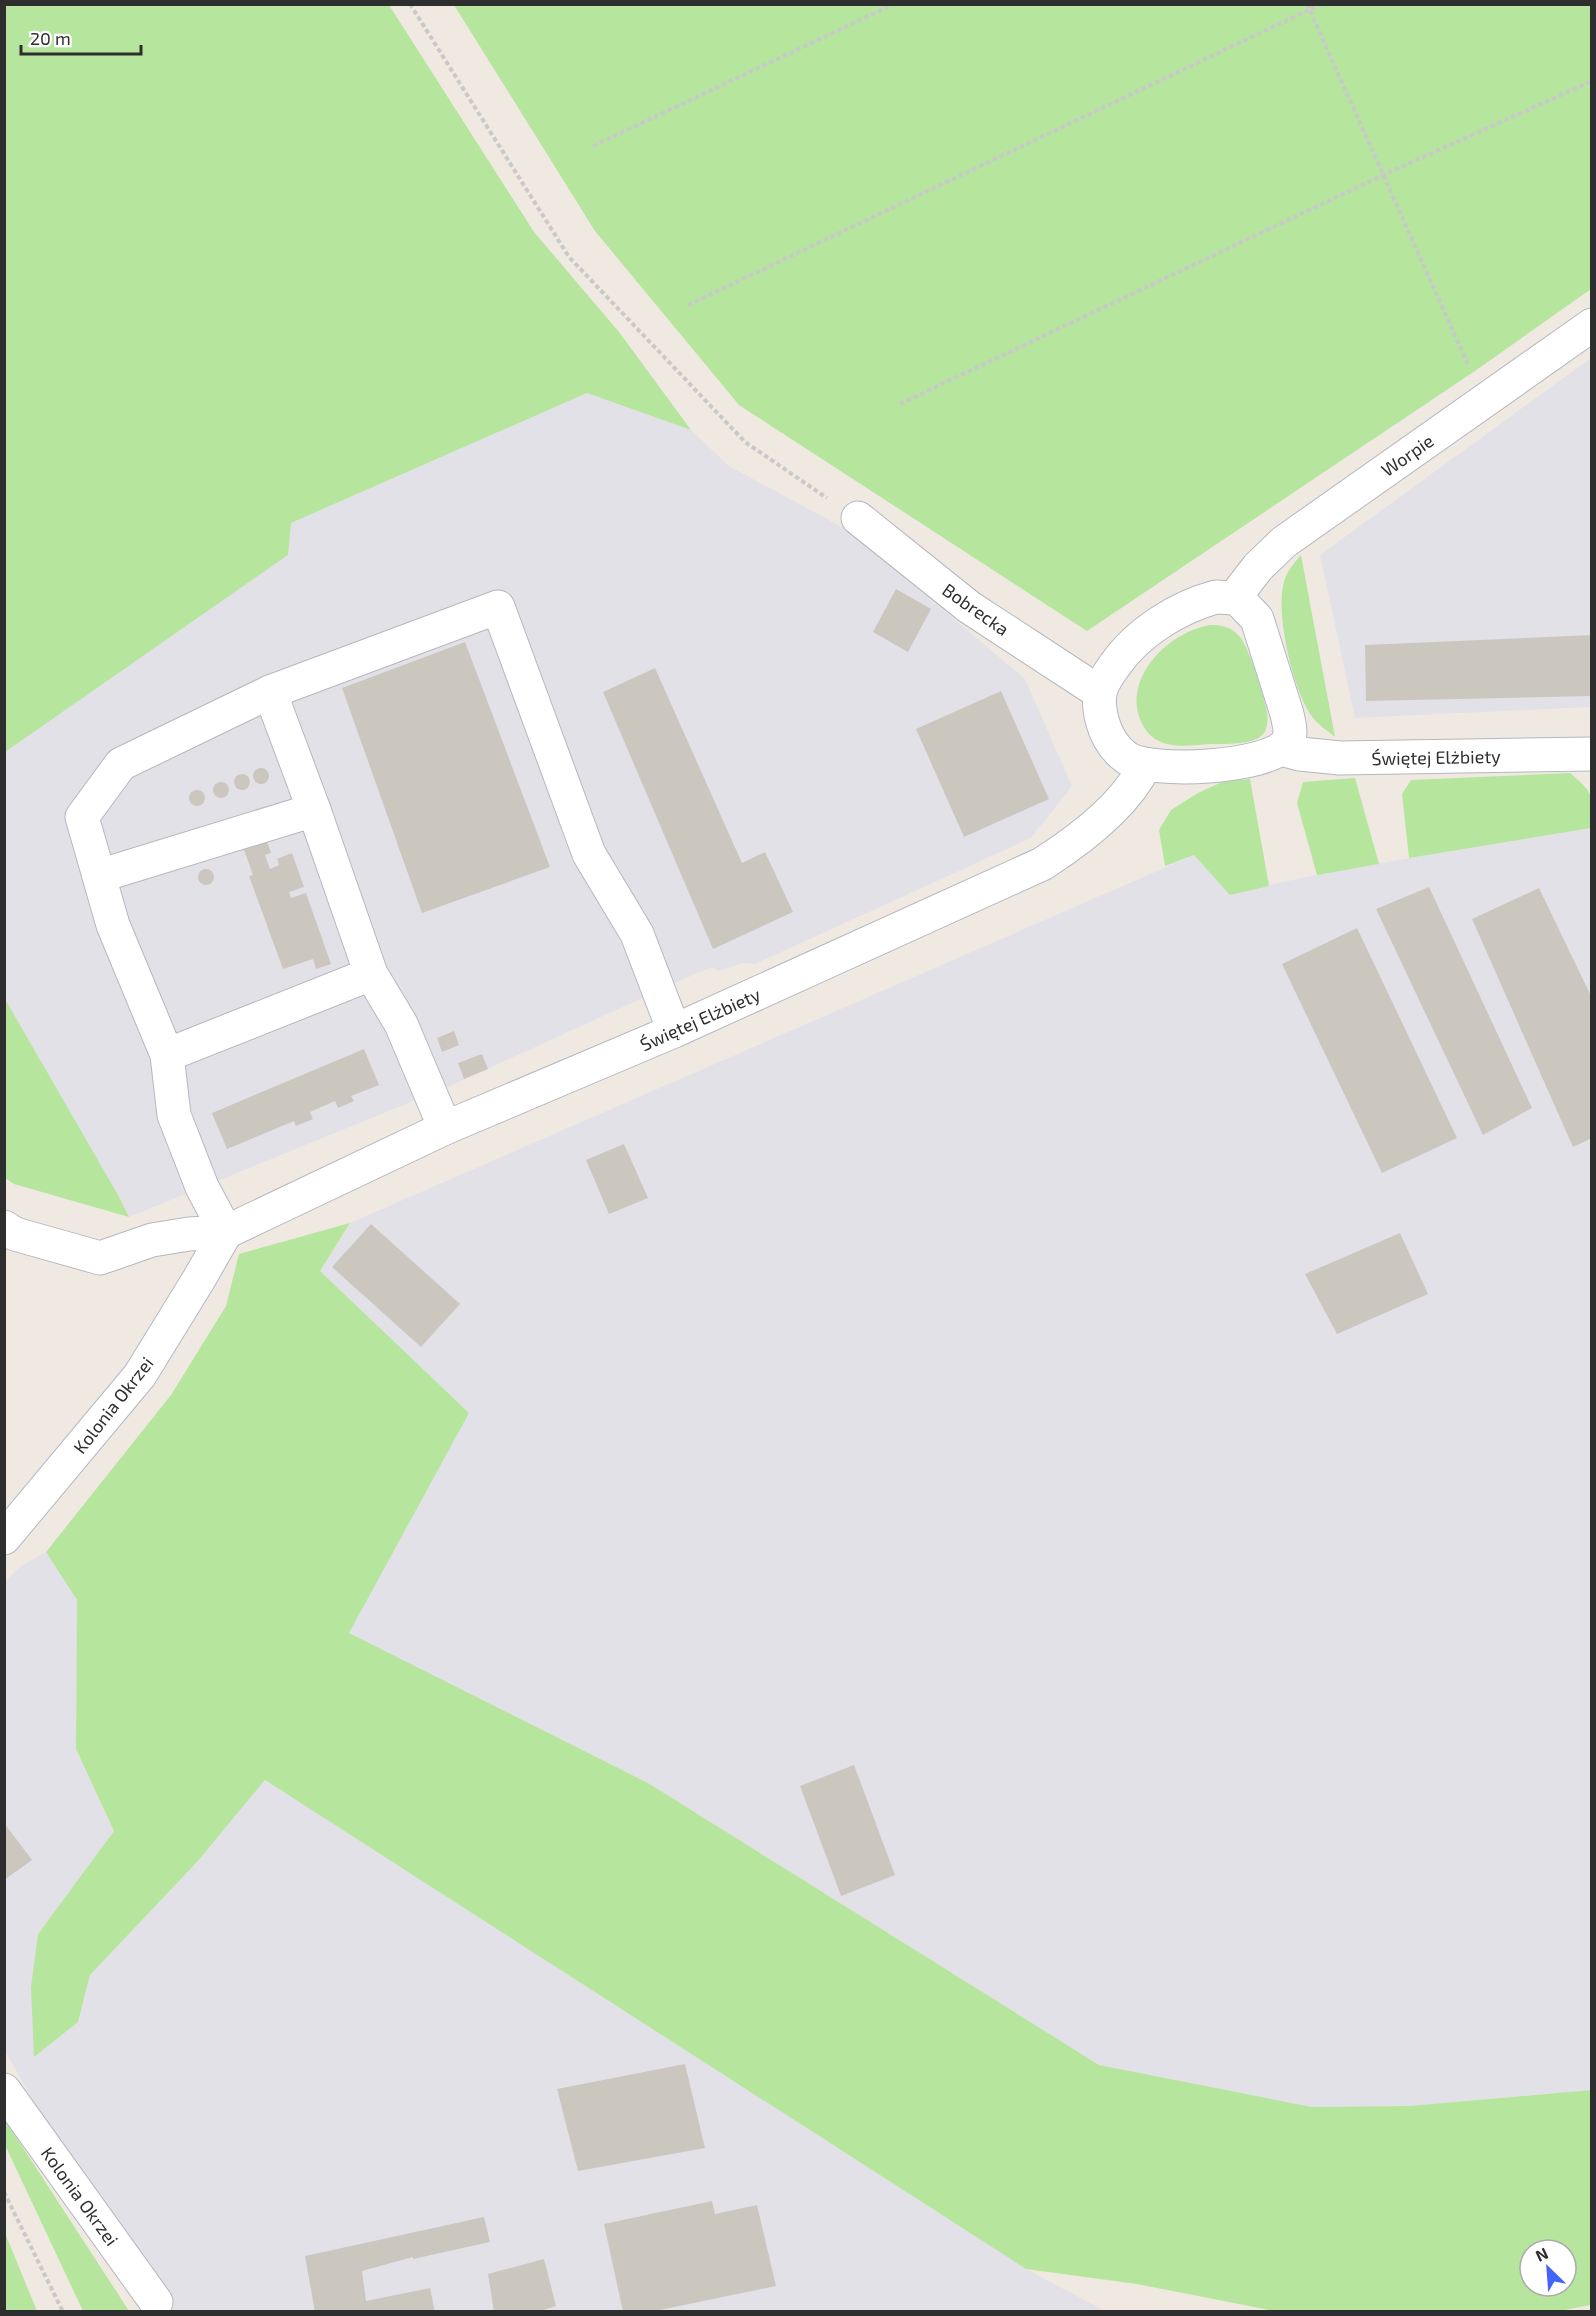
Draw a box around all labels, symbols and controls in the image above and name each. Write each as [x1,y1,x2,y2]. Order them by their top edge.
scale bar [21,18,141,56]
text: 20 m [30,27,71,49]
street label: Worpie [1377,429,1437,481]
street label: Bobrecka [939,578,1013,640]
street label: Świętej Elżbiety [1371,745,1501,769]
street label: Świętej Elżbiety [636,982,764,1055]
street label: Kolonia Okrzei [68,1352,158,1458]
street label: Kolonia Okrzei [37,2142,123,2250]
north arrow [1518,2238,1578,2298]
text: N [1532,2243,1551,2265]

